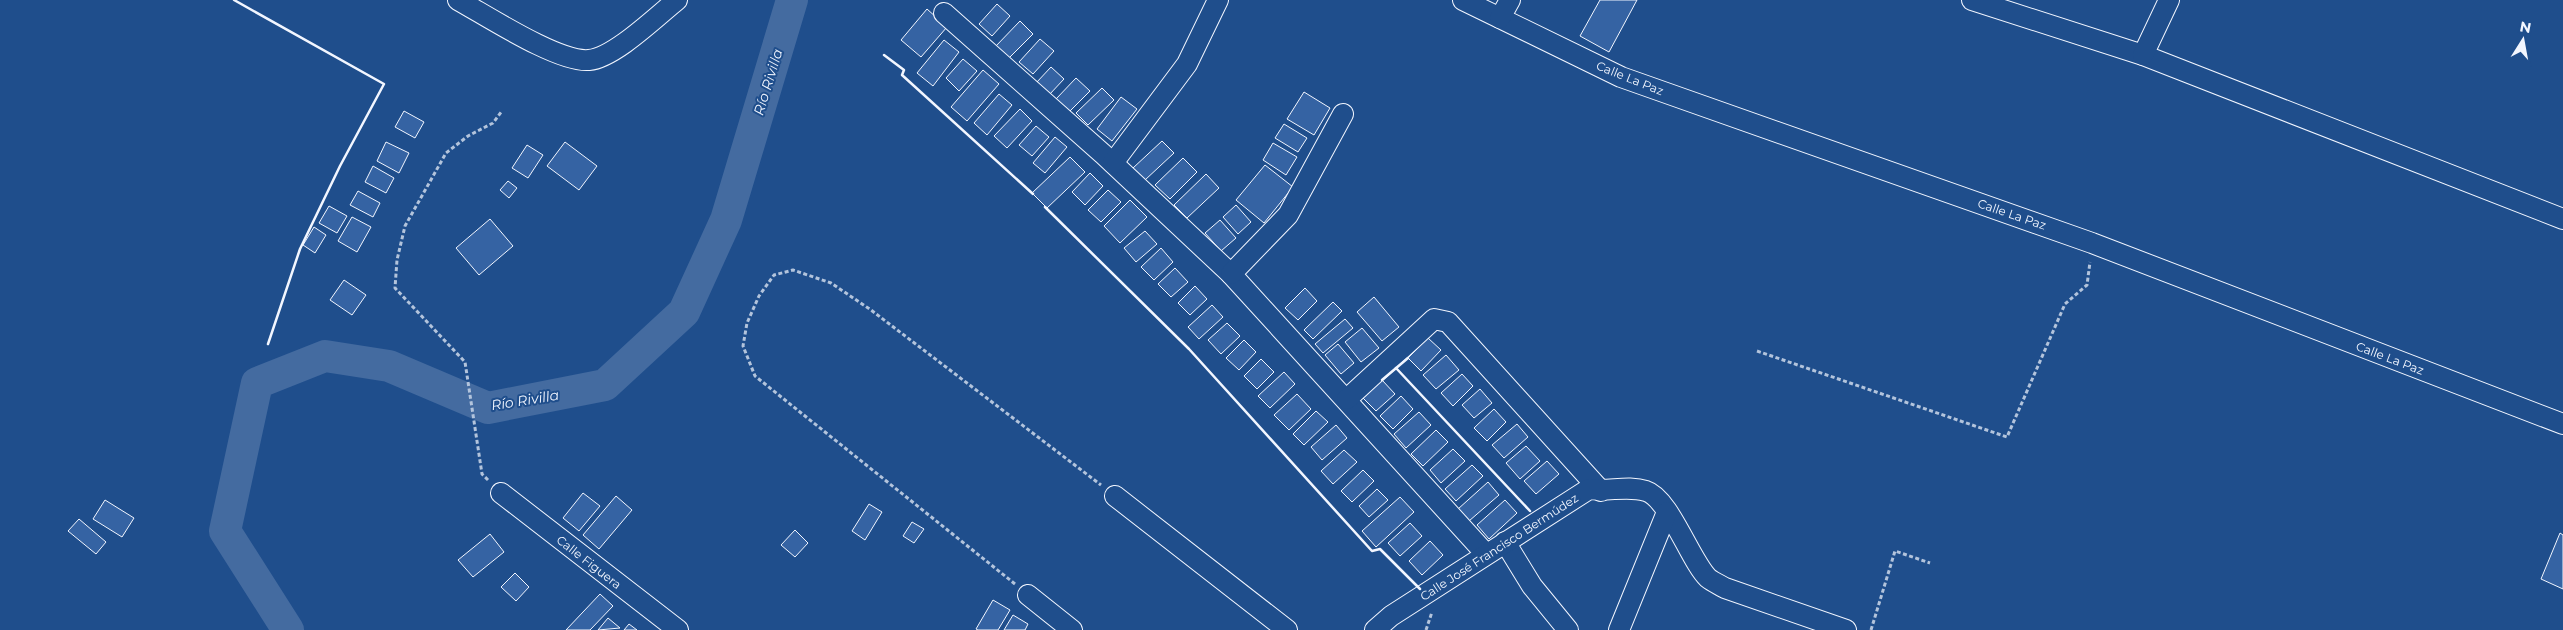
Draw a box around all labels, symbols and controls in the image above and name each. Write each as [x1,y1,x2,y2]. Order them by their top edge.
north arrow [2498,15,2548,65]
text: N [2518,17,2533,37]
water label: Río Rivilla [749,47,787,117]
street label: Calle La Paz [1594,58,1666,98]
street label: Calle La Paz [1976,195,2048,233]
street label: Calle La Paz [2354,338,2426,378]
water label: Río Rivilla [490,386,560,414]
street label: Calle José Francisco Bermúdez [1417,490,1581,604]
street label: Calle Figuera [554,532,624,592]

